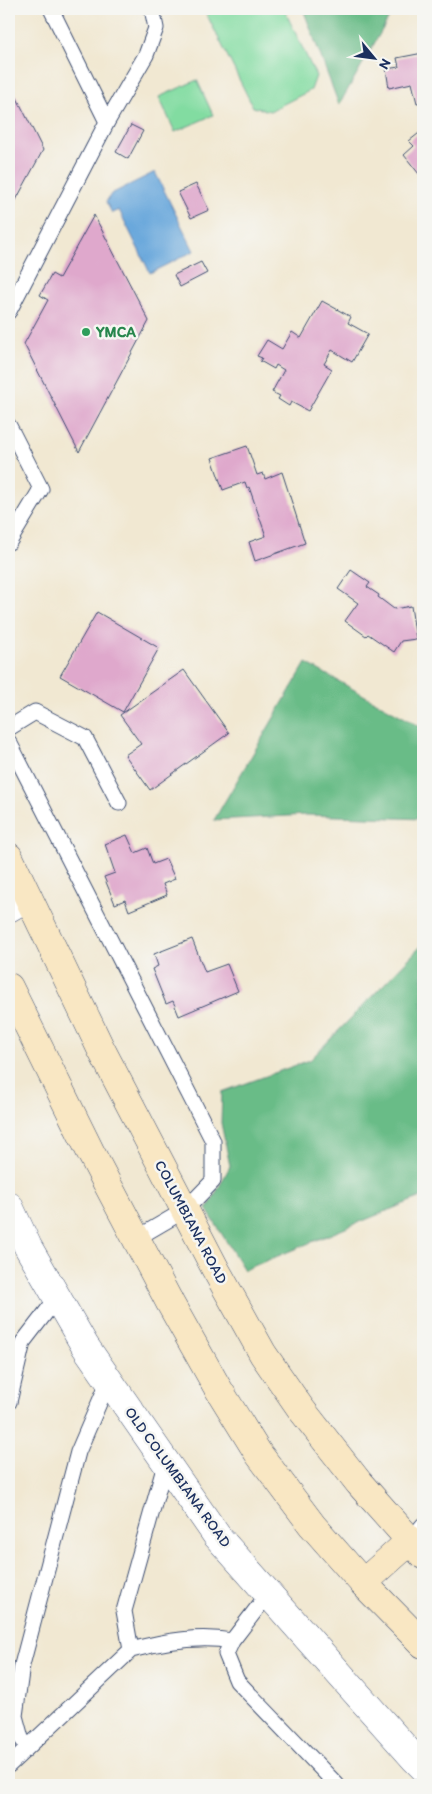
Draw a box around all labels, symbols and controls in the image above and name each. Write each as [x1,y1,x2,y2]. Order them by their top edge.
north arrow [350,32,400,82]
text: N [375,56,395,72]
place label: YMCA [95,323,136,341]
marker: YMCA [80,326,92,338]
street label: COLUMBIANA ROAD [151,1157,231,1287]
street label: OLD COLUMBIANA ROAD [121,1403,235,1551]

